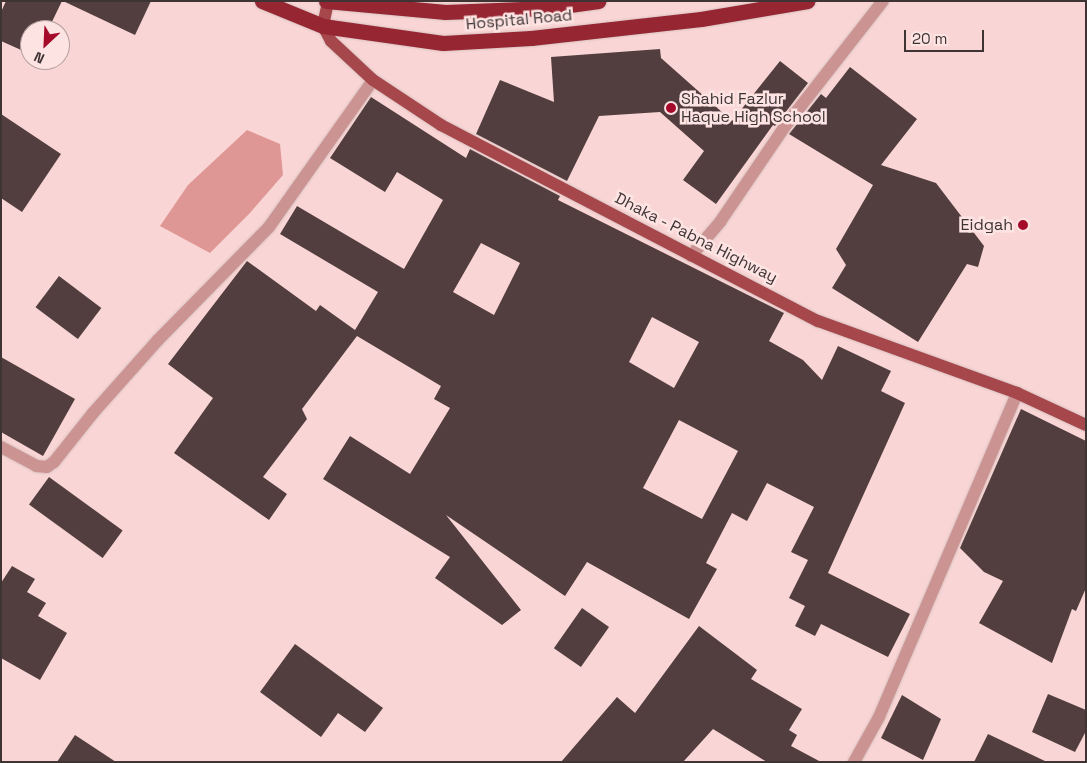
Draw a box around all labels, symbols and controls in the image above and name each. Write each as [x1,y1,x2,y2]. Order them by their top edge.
street label: Hospital Road [465,6,573,34]
north arrow [20,20,70,70]
scale bar [907,20,987,52]
text: 20 m [912,29,947,48]
text: N [31,48,47,68]
place label: Shahid Fazlur Haque High School [681,89,826,127]
marker: Shahid Fazlur Haque High School [665,102,677,114]
street label: Dhaka - Pabna Highway [611,188,781,288]
place label: Eidgah [960,215,1013,235]
marker: Eidgah [1017,219,1029,231]

